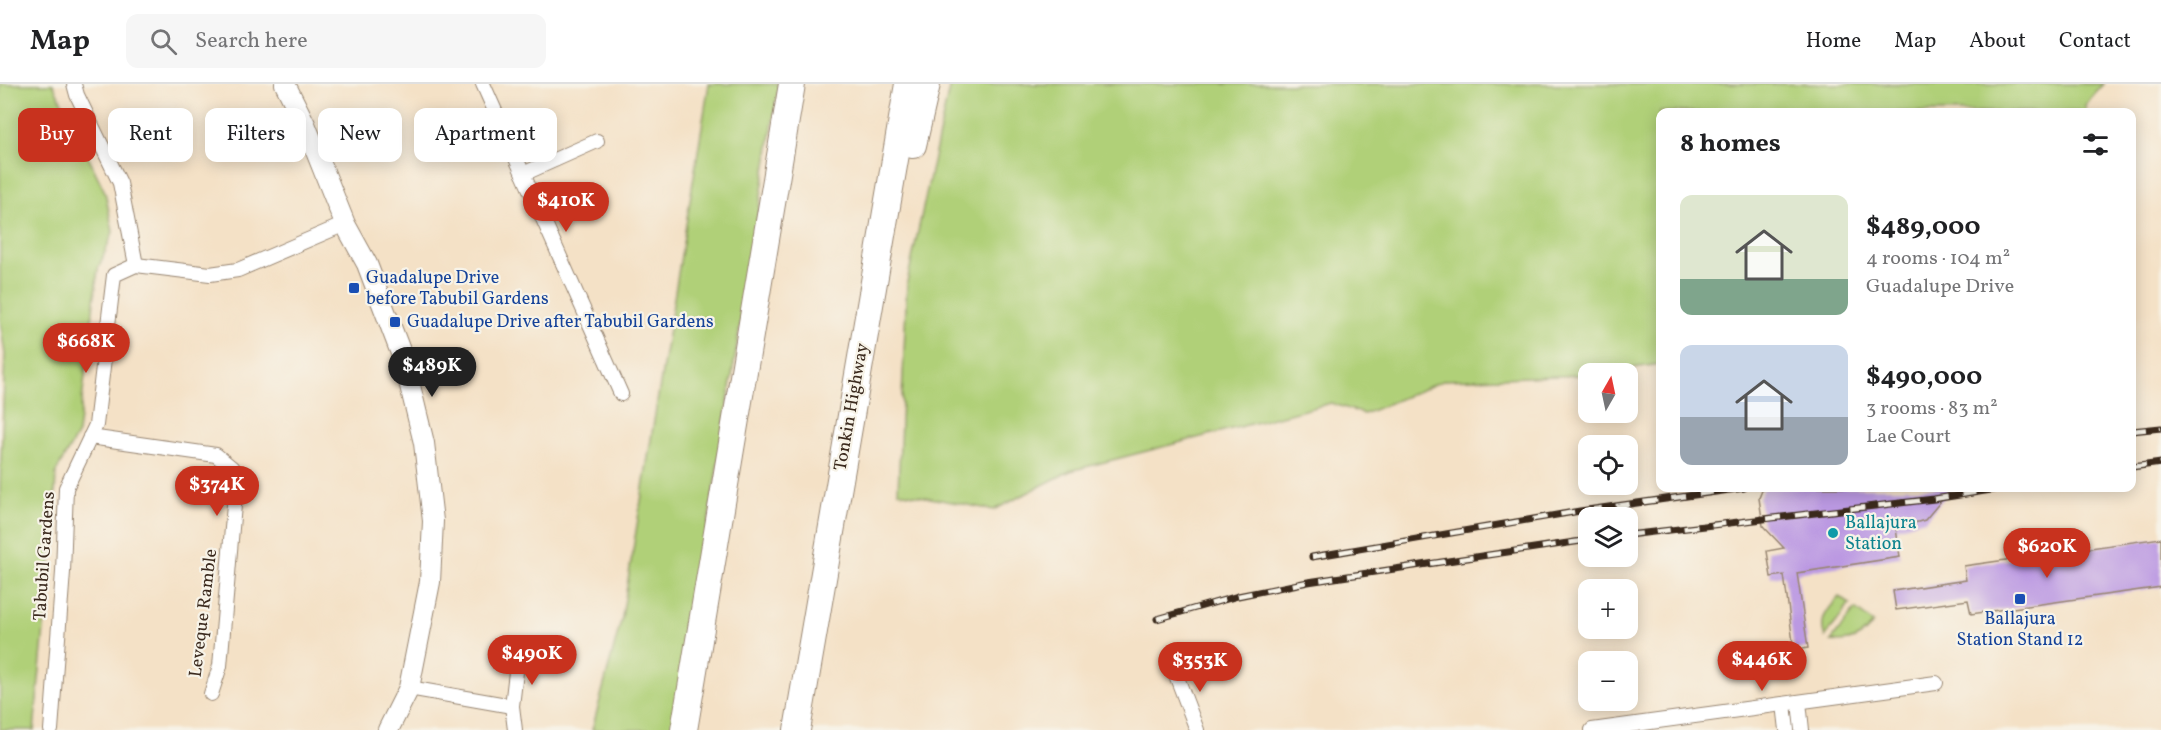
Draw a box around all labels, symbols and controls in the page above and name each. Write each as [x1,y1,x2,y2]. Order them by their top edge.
search box [126,14,546,68]
text: Map [30,22,90,61]
icon: search [147,25,180,58]
text: Search here [195,26,308,57]
text: Home [1806,27,1861,56]
text: Map [1894,27,1936,56]
text: About [1969,27,2026,56]
text: Contact [2059,27,2131,56]
chip: Buy [18,108,96,162]
chip: Rent [108,108,193,162]
chip: Filters [205,108,306,162]
chip: New [318,108,402,162]
chip: Apartment [414,108,557,162]
text: 8 homes [1680,126,1781,162]
icon: filters [2079,128,2112,161]
pin: $410K [524,182,608,233]
text: $410K [537,187,595,215]
text: $489,000 [1866,209,1981,245]
icon: home [1728,219,1800,291]
text: 4 rooms · 104 m² [1866,245,2010,273]
place label: Guadalupe Drive before Tabubil Gardens [366,266,549,312]
text: Guadalupe Drive [1866,273,2014,301]
marker: Guadalupe Drive before Tabubil Gardens [347,281,361,295]
place label: Guadalupe Drive after Tabubil Gardens [407,310,714,335]
marker: Guadalupe Drive after Tabubil Gardens [388,315,402,329]
pin: $668K [44,323,128,374]
text: $668K [57,328,115,356]
street label: Tonkin Highway [828,341,876,473]
pin: $489K [390,347,474,398]
text: $489K [402,352,462,380]
text: $490,000 [1866,359,1982,395]
north arrow [1578,363,1638,423]
map controls [1578,363,1638,711]
icon: home [1728,369,1800,441]
text: 3 rooms · 83 m² [1866,395,1998,423]
text: Lae Court [1866,423,1951,451]
button: locate [1578,435,1638,495]
pin: $374K [175,466,259,517]
text: $374K [189,471,245,499]
street label: Tabubil Gardens [28,491,62,621]
button: layers [1578,507,1638,567]
place label: Ballajura Station [1845,511,1917,557]
marker: Ballajura Station [1826,526,1840,540]
pin: $620K [2005,528,2089,579]
text: $620K [2017,533,2077,561]
street label: Leveque Ramble [184,547,224,679]
button: + [1578,579,1638,639]
marker: Ballajura Station Stand 12 [2013,592,2027,606]
place label: Ballajura Station Stand 12 [1957,607,2083,653]
pin: $490K [490,635,574,686]
text: $490K [502,640,562,668]
pin: $446K [1720,641,1804,692]
pin: $353K [1158,642,1242,693]
text: $446K [1732,646,1792,674]
text: $353K [1172,647,1228,675]
button: − [1578,651,1638,711]

